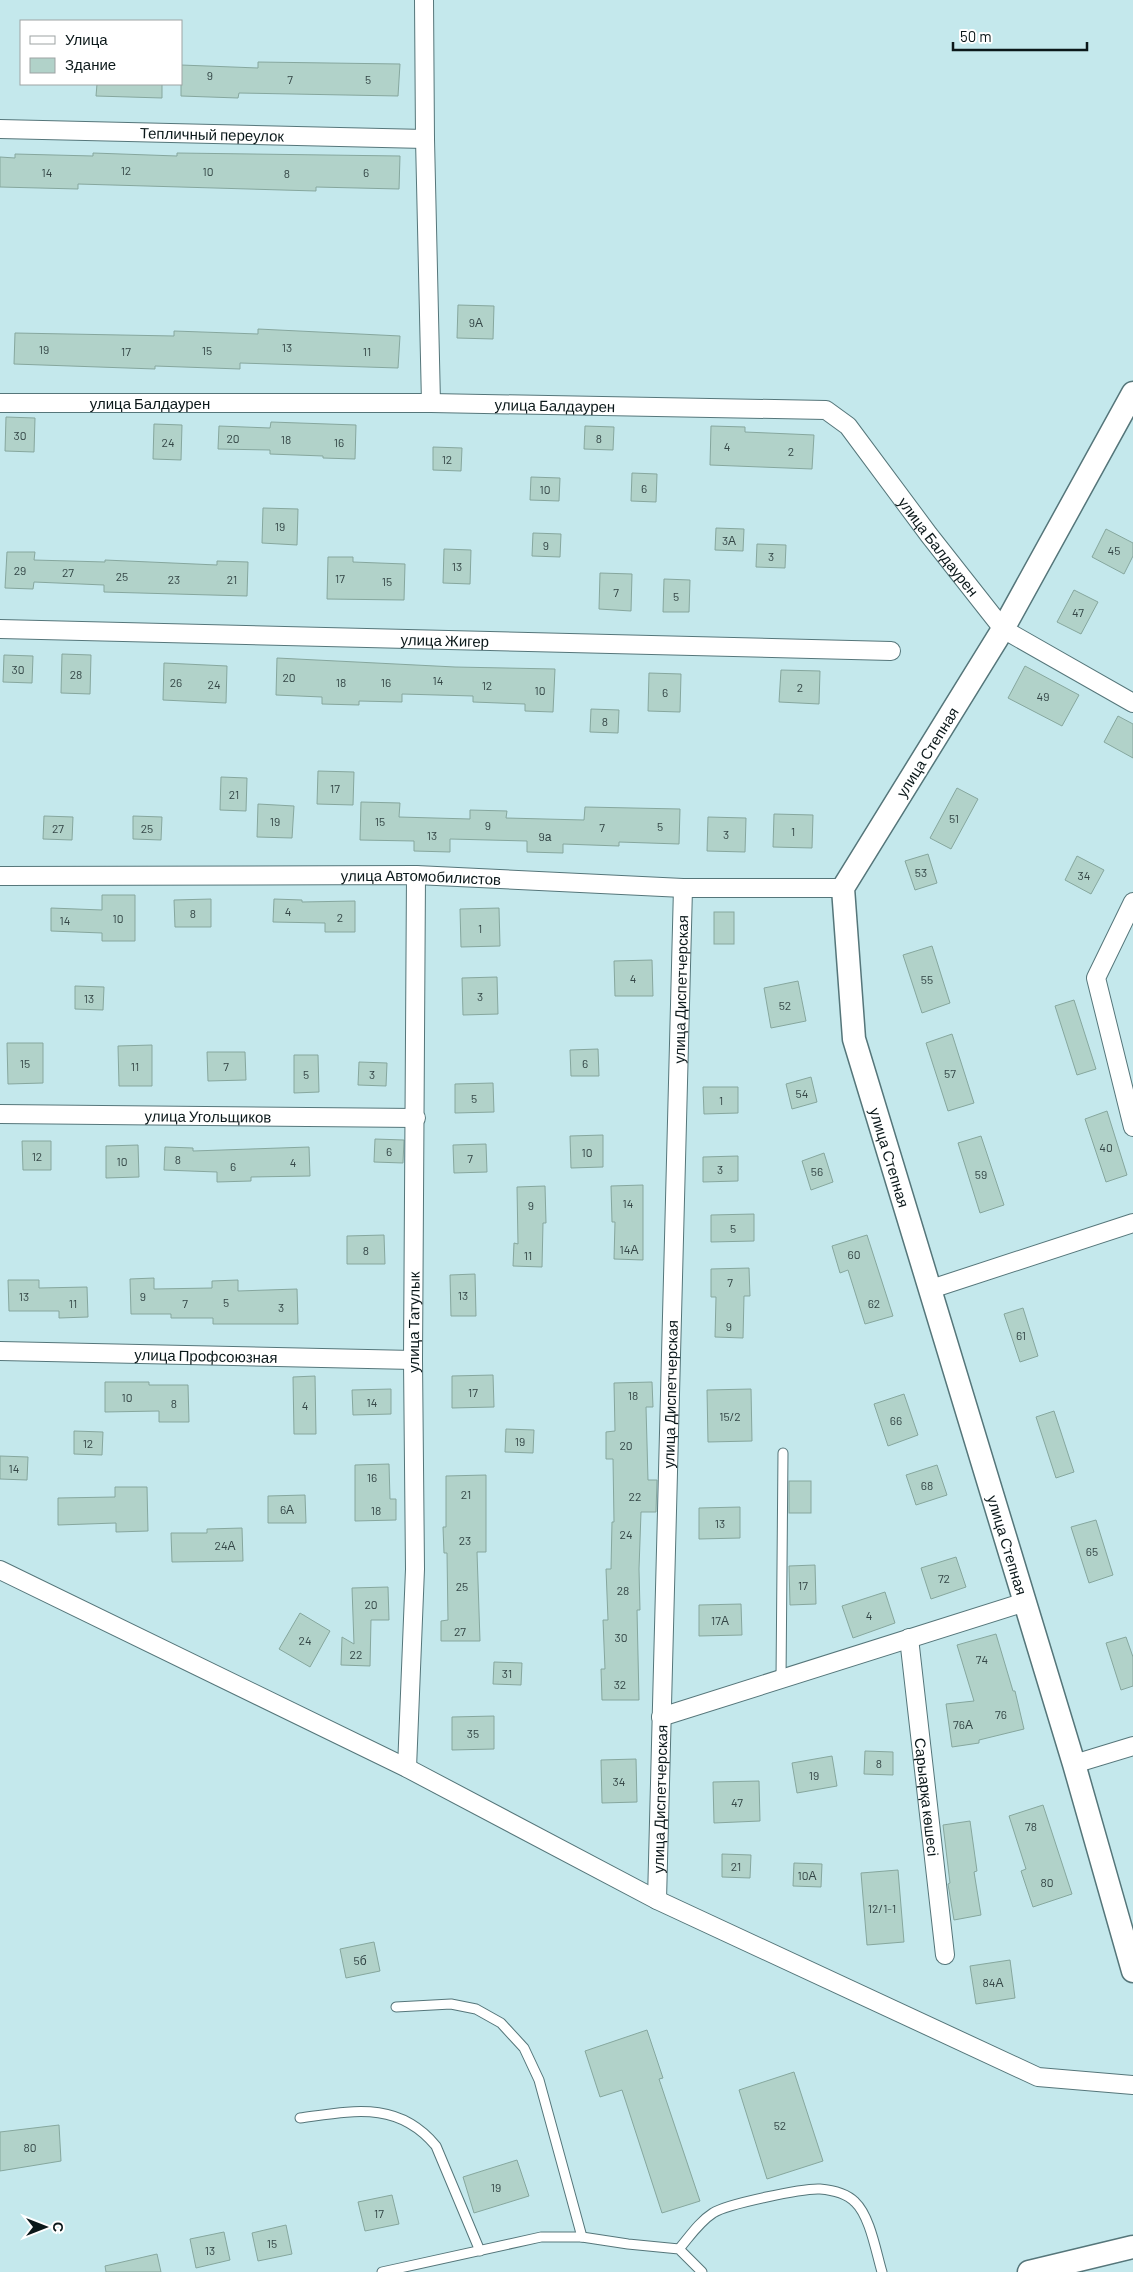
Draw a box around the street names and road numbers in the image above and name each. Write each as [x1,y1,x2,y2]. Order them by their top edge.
street label: Тепличный переулок [140,123,285,145]
street label: улица Балдаурен [90,394,210,412]
street label: улица Балдаурен [495,395,615,415]
street label: улица Балдаурен [895,493,983,600]
street label: улица Жигер [400,630,489,650]
street label: улица Степная [892,704,962,800]
street label: улица Автомобилистов [341,866,502,888]
street label: улица Диспетчерская [669,915,691,1064]
street label: улица Степная [866,1105,914,1209]
street label: улица Угольщиков [145,1106,271,1126]
street label: улица Татулык [404,1271,423,1373]
street label: улица Диспетчерская [659,1320,681,1469]
street label: улица Профсоюзная [134,1345,278,1366]
street label: улица Степная [984,1493,1031,1597]
street label: улица Диспетчерская [649,1725,670,1874]
street label: Сарыарқа көшесі [911,1737,943,1857]

